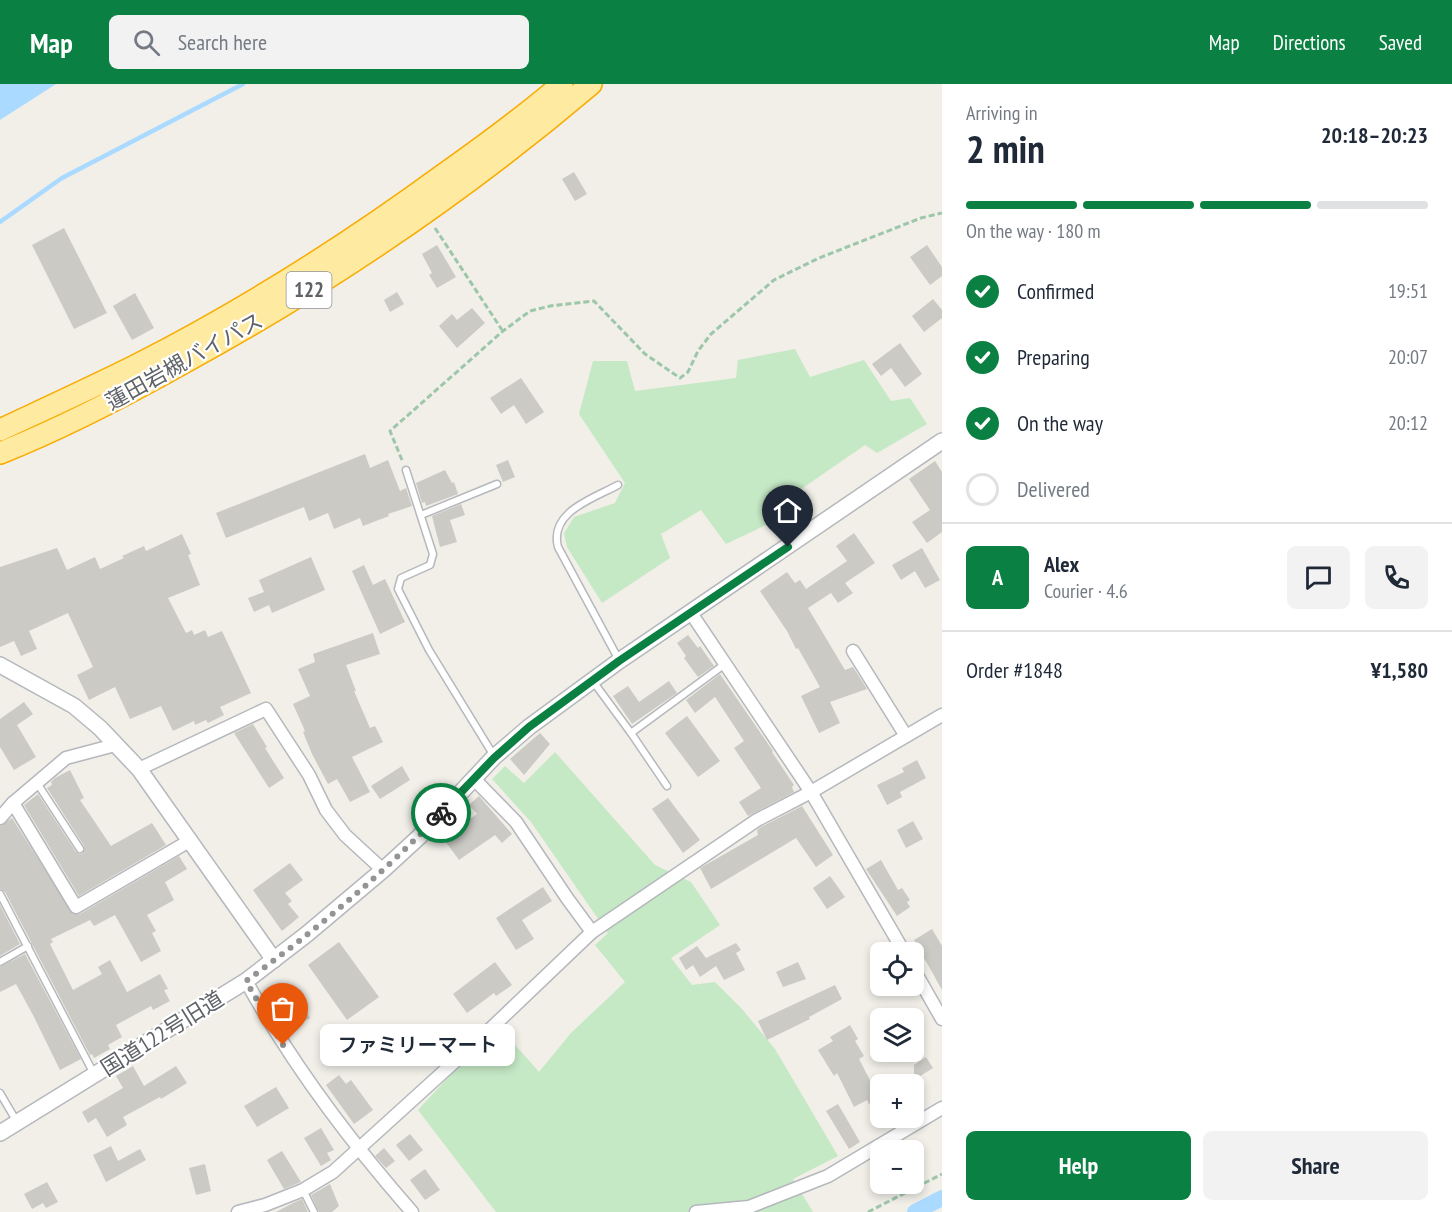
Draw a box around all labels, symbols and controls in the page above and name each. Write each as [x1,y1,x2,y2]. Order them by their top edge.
search box [109,15,529,69]
text: Map [30,24,73,61]
icon: search [130,26,163,59]
text: Search here [178,28,267,56]
text: Map [1209,29,1240,56]
text: Directions [1273,29,1346,56]
text: Saved [1379,29,1422,56]
text: Arriving in [966,100,1038,126]
text: 20:18–20:23 [1321,121,1428,149]
text: 2 min [966,123,1045,174]
text: On the way · 180 m [966,218,1101,244]
road number: 122 [286,272,332,308]
icon: check [966,275,999,308]
text: Confirmed [1017,277,1094,305]
text: 19:51 [1388,278,1428,304]
street label: 蓮田岩槻バイパス [100,306,268,416]
icon: check [966,341,999,374]
text: Preparing [1017,343,1090,371]
text: 20:07 [1388,344,1428,370]
icon: check [966,407,999,440]
text: On the way [1017,409,1103,437]
text: 20:12 [1388,410,1428,436]
text: Delivered [1017,475,1090,503]
pin [762,485,813,547]
icon: home [771,494,804,527]
button: chat [1287,546,1350,609]
button: phone [1365,546,1428,609]
text: Alex [1044,550,1079,578]
text: A [992,563,1003,591]
text: Courier · 4.6 [1044,578,1128,604]
text: Order #1848 [966,656,1063,684]
text: ¥1,580 [1371,656,1428,684]
courier [411,783,471,843]
icon: bike [425,797,458,830]
map controls [870,942,924,1194]
button: locate [870,942,924,996]
pin [257,983,308,1045]
street label: 国道122号旧道 [95,984,229,1082]
icon: bag [266,992,299,1025]
button: layers [870,1008,924,1062]
callout: ファミリーマート [319,1024,514,1066]
text: ファミリーマート [338,1032,498,1058]
button: + [870,1074,924,1128]
button: Help [966,1131,1191,1200]
button: Share [1203,1131,1428,1200]
button: − [870,1140,924,1194]

